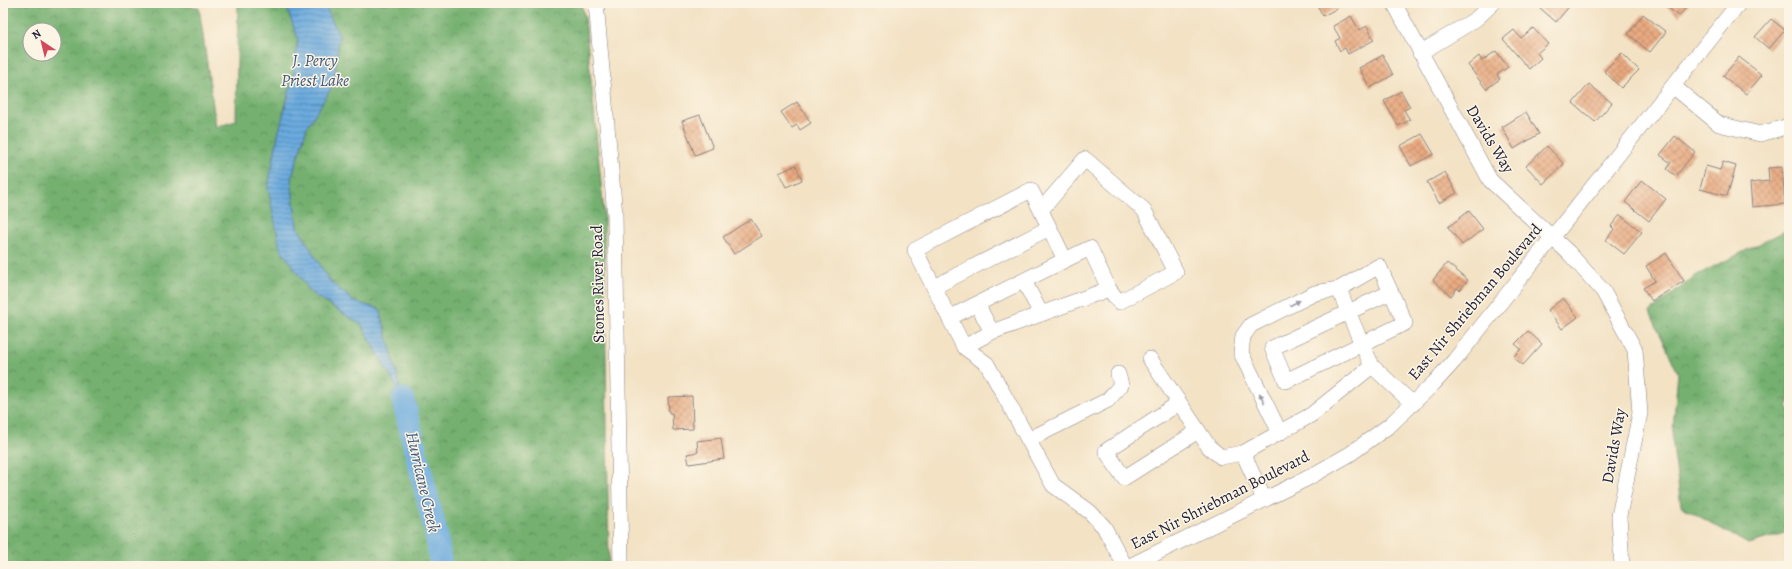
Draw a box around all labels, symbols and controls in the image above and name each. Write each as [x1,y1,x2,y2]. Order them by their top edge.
north arrow [22,22,62,62]
text: N [29,26,44,43]
water label: J. Percy Priest Lake [281,49,349,92]
street label: Davids Way [1461,101,1519,178]
street label: East Nir Shriebman Boulevard [1403,219,1547,385]
street label: Stones River Road [586,224,610,343]
one-way arrow [1289,300,1301,306]
one-way arrow [1259,392,1265,404]
street label: Davids Way [1597,406,1632,485]
water label: Hurricane Creek [400,429,446,535]
street label: East Nir Shriebman Boulevard [1127,445,1314,555]

